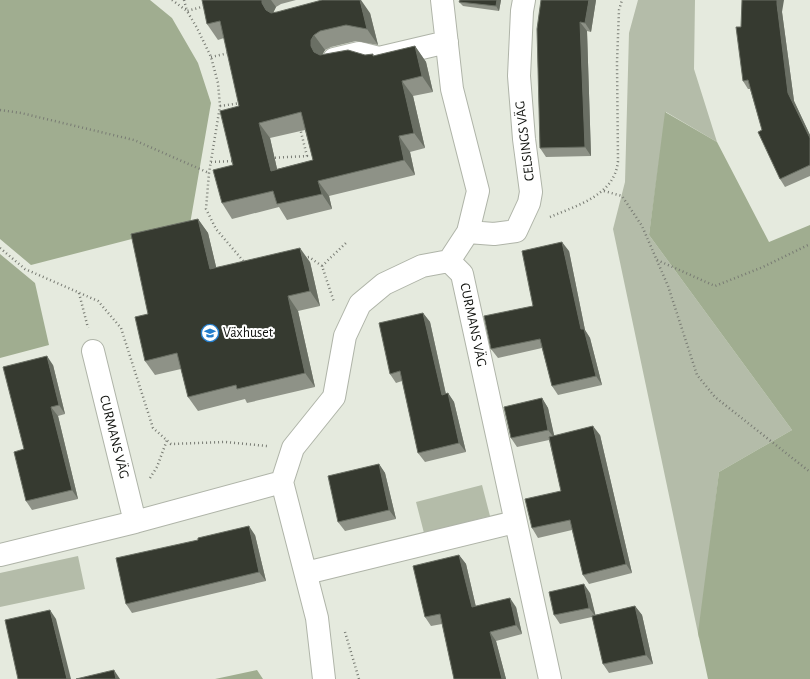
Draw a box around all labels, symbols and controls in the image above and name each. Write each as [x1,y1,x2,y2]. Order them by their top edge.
street label: CELSINGS VÄG [511,100,537,182]
street label: CURMANS VÄG [457,281,491,368]
school or university icon: Växhuset [200,323,220,343]
place label: Växhuset [223,326,274,340]
street label: CURMANS VÄG [97,393,133,480]

